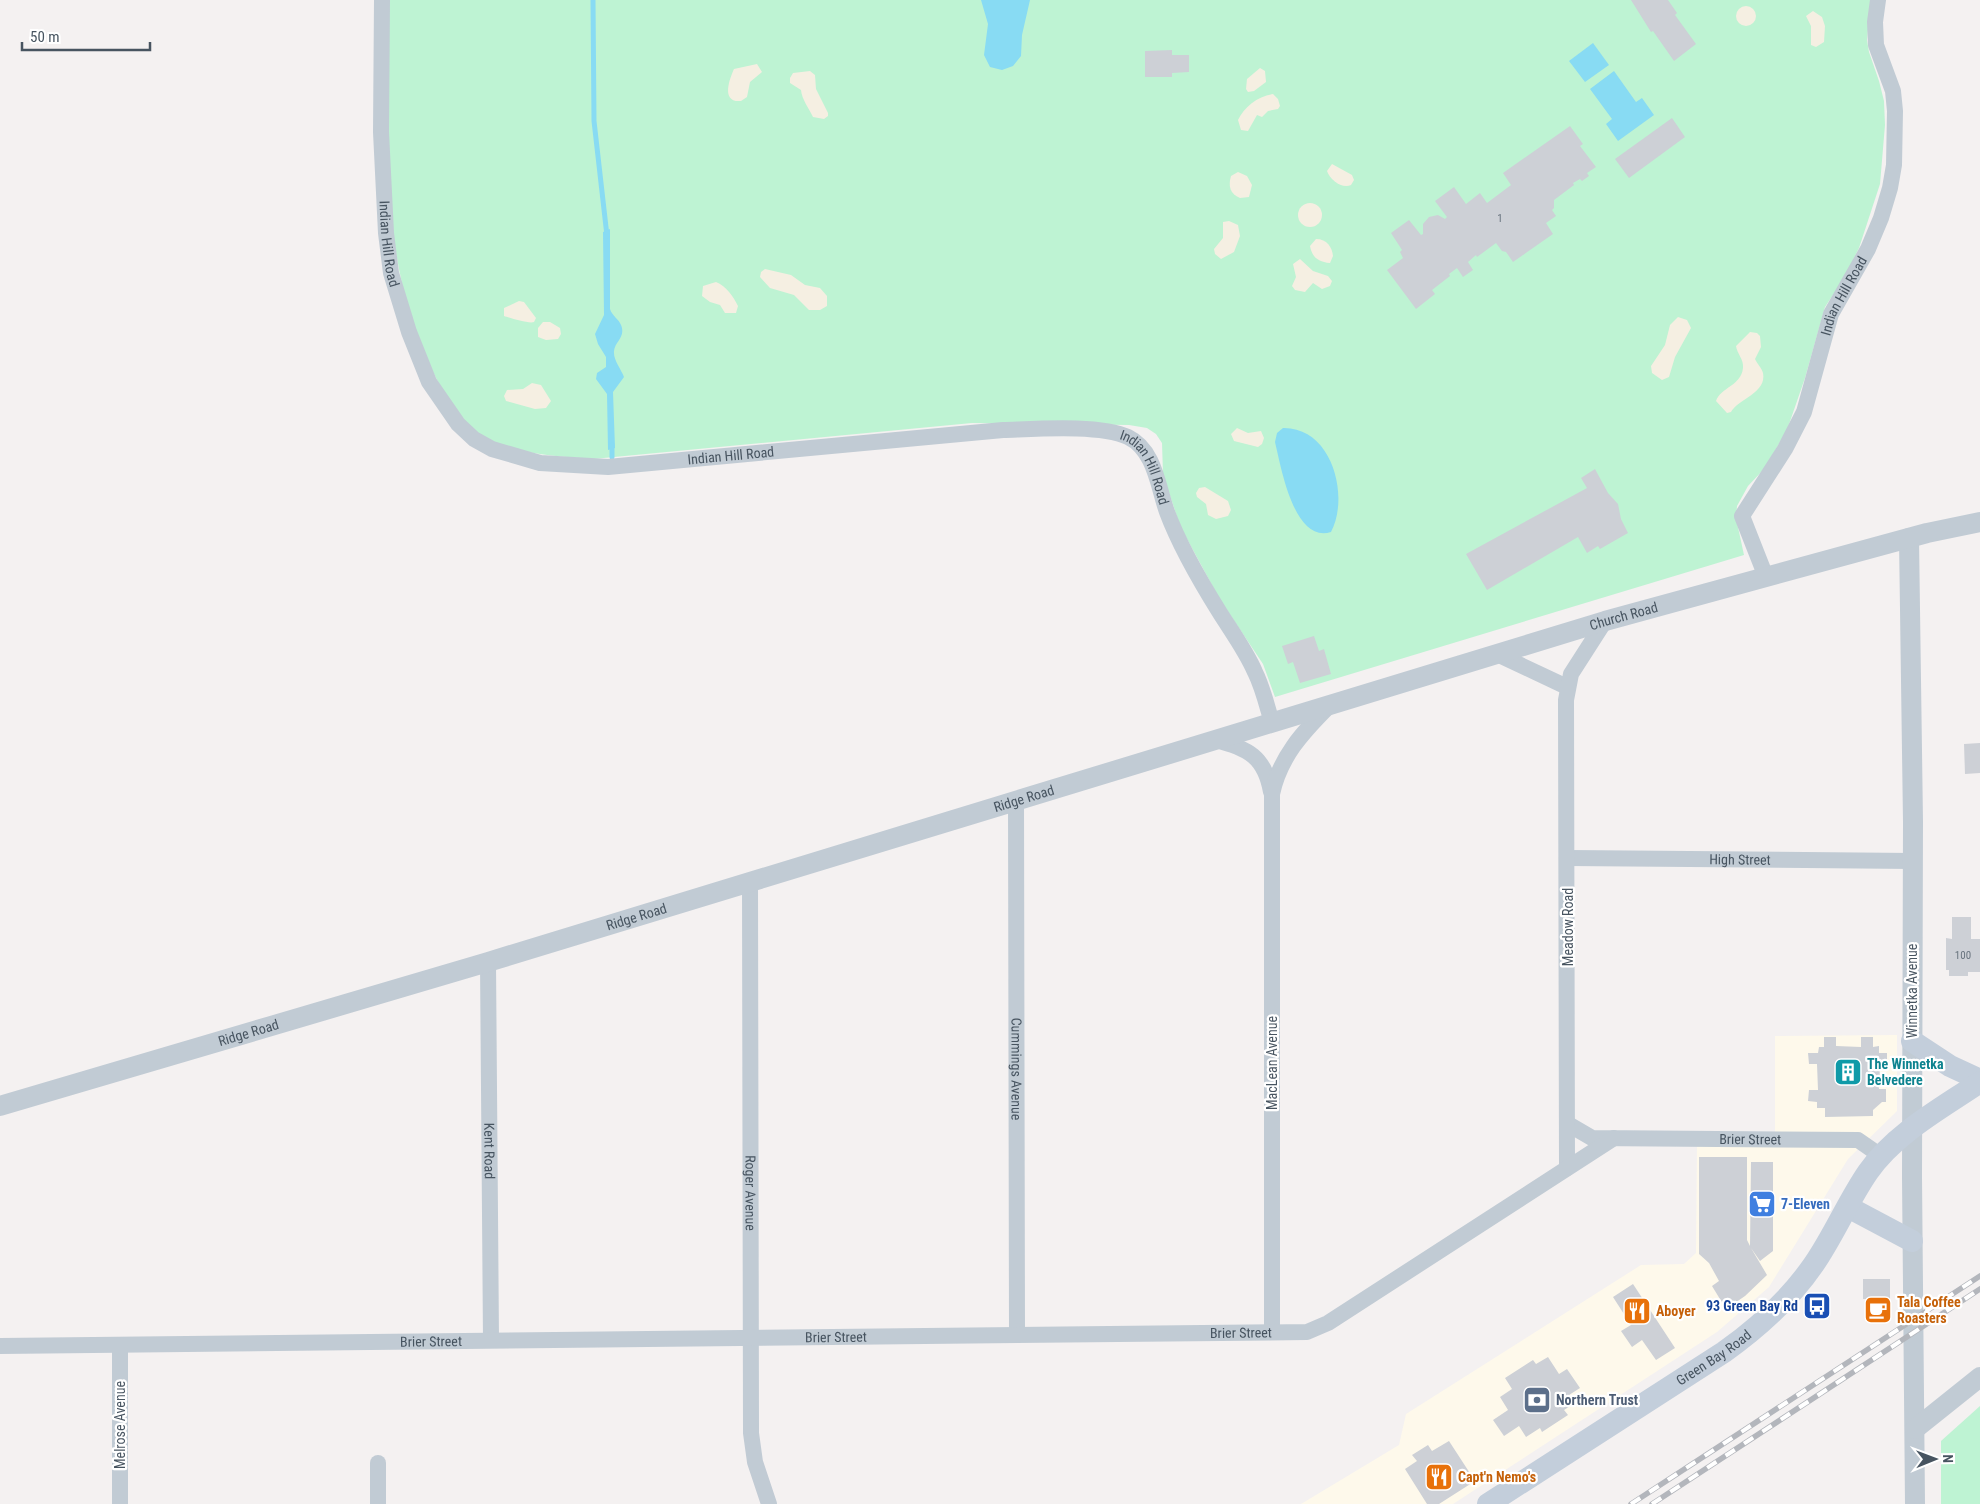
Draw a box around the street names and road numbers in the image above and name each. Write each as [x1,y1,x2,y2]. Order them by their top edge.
street label: Indian Hill Road [376,200,403,289]
street label: Indian Hill Road [1817,254,1870,337]
street label: Indian Hill Road [1118,427,1172,507]
street label: Indian Hill Road [687,443,775,468]
street label: Church Road [1588,599,1660,633]
street label: Ridge Road [992,782,1056,815]
street label: High Street [1709,851,1771,868]
street label: Meadow Road [1560,888,1576,966]
street label: Ridge Road [604,900,669,933]
street label: Winnetka Avenue [1904,943,1920,1038]
street label: Ridge Road [216,1016,281,1049]
street label: MacLean Avenue [1264,1016,1280,1110]
street label: Cummings Avenue [1008,1018,1025,1121]
street label: Kent Road [481,1123,498,1179]
street label: Brier Street [1719,1131,1781,1147]
street label: Roger Avenue [742,1155,759,1231]
street label: Brier Street [1210,1324,1272,1341]
street label: Green Bay Road [1673,1327,1754,1389]
street label: Brier Street [805,1329,867,1345]
street label: Brier Street [400,1333,462,1350]
street label: Melrose Avenue [112,1381,128,1469]

